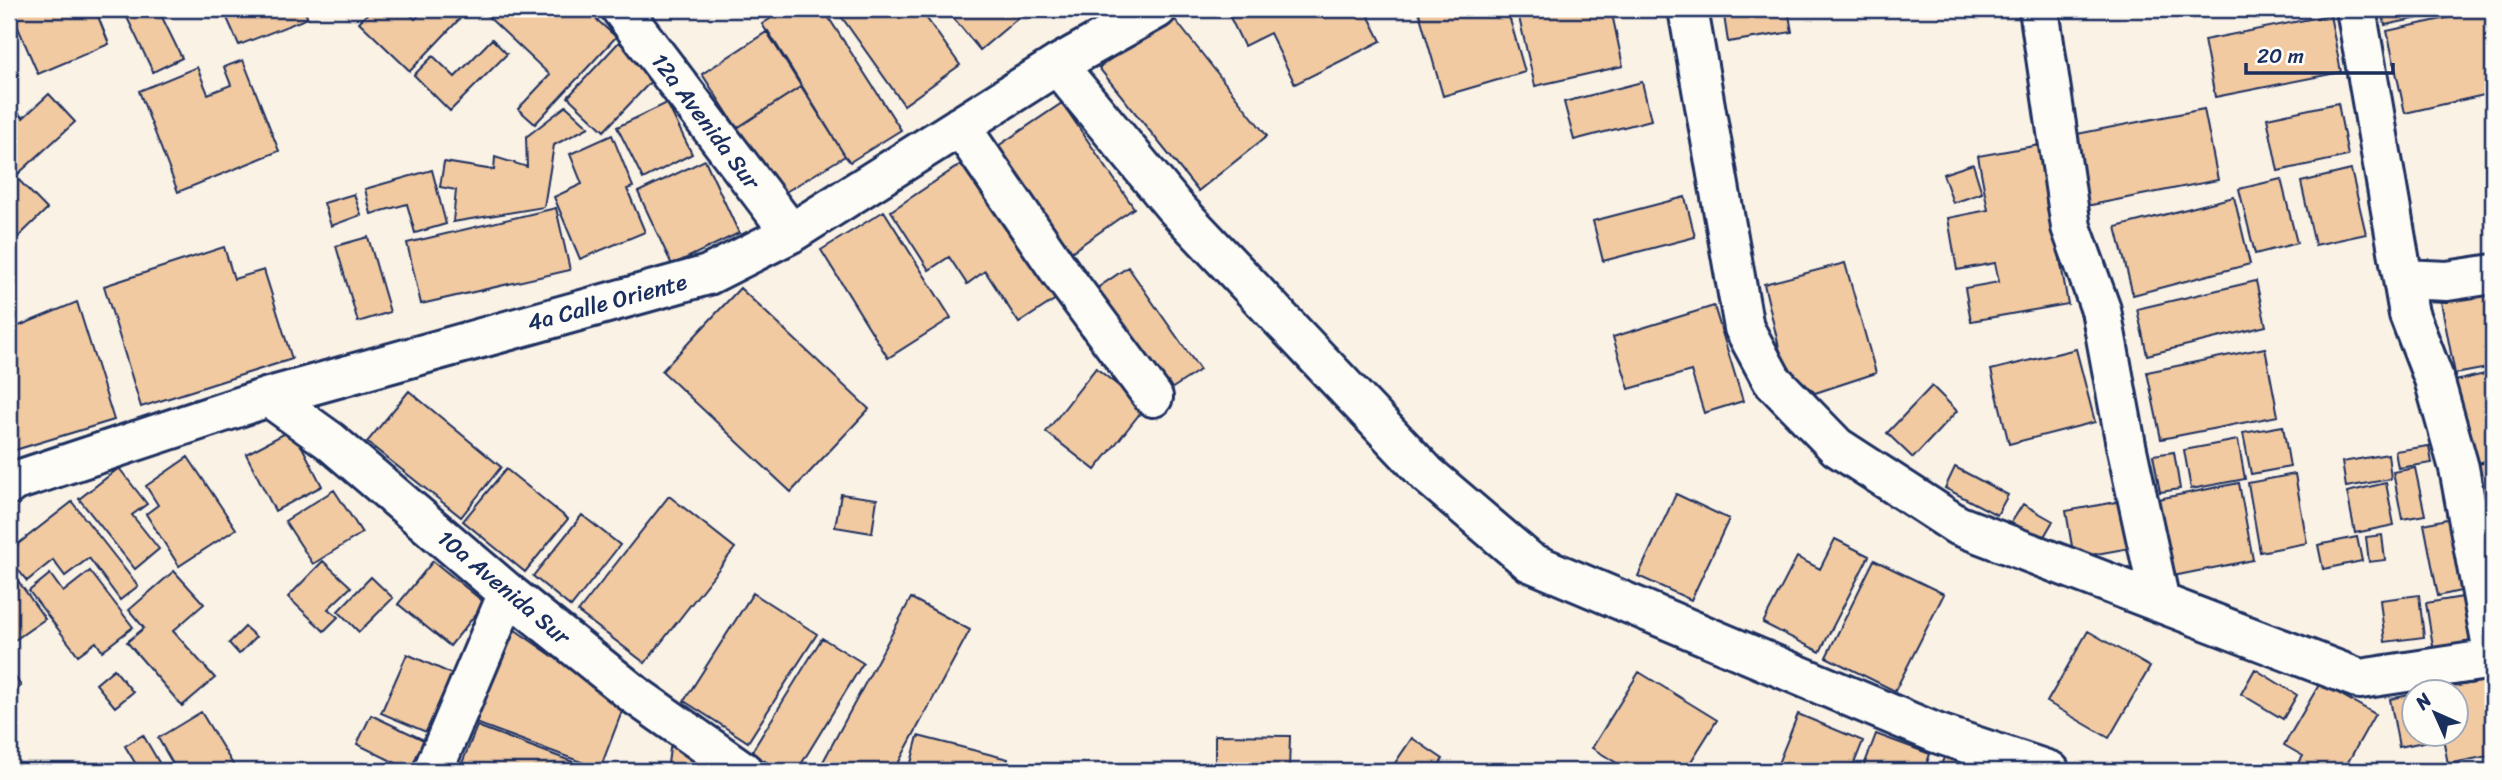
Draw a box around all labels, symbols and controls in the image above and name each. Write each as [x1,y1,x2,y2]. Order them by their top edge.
scale bar [2246,32,2394,76]
text: 20 m [2257,37,2304,75]
street label: 12a Avenida Sur [640,44,772,200]
street label: 4a Calle Oriente [523,261,692,344]
street label: 10a Avenida Sur [428,519,581,657]
north arrow [2400,678,2470,748]
text: N [2406,684,2440,718]

